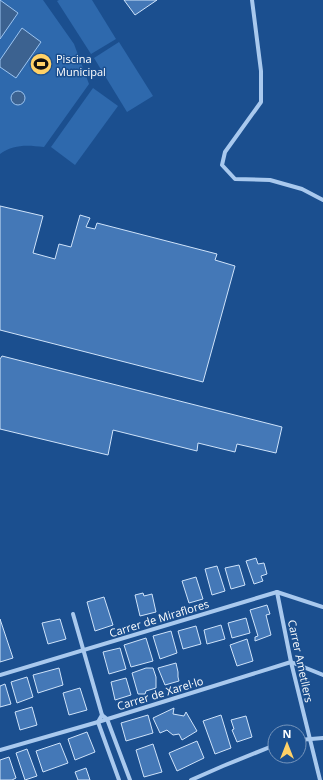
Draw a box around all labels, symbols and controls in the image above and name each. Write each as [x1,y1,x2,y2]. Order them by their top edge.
sports icon: Piscina Municipal [28,51,54,77]
place label: Piscina Municipal [56,51,106,79]
street label: Carrer de Miraflores [107,596,211,640]
street label: Carrer Ametllers [285,618,317,704]
street label: Carrer de Xarel·lo [115,673,205,713]
north arrow [267,724,307,764]
text: N [283,726,291,741]

